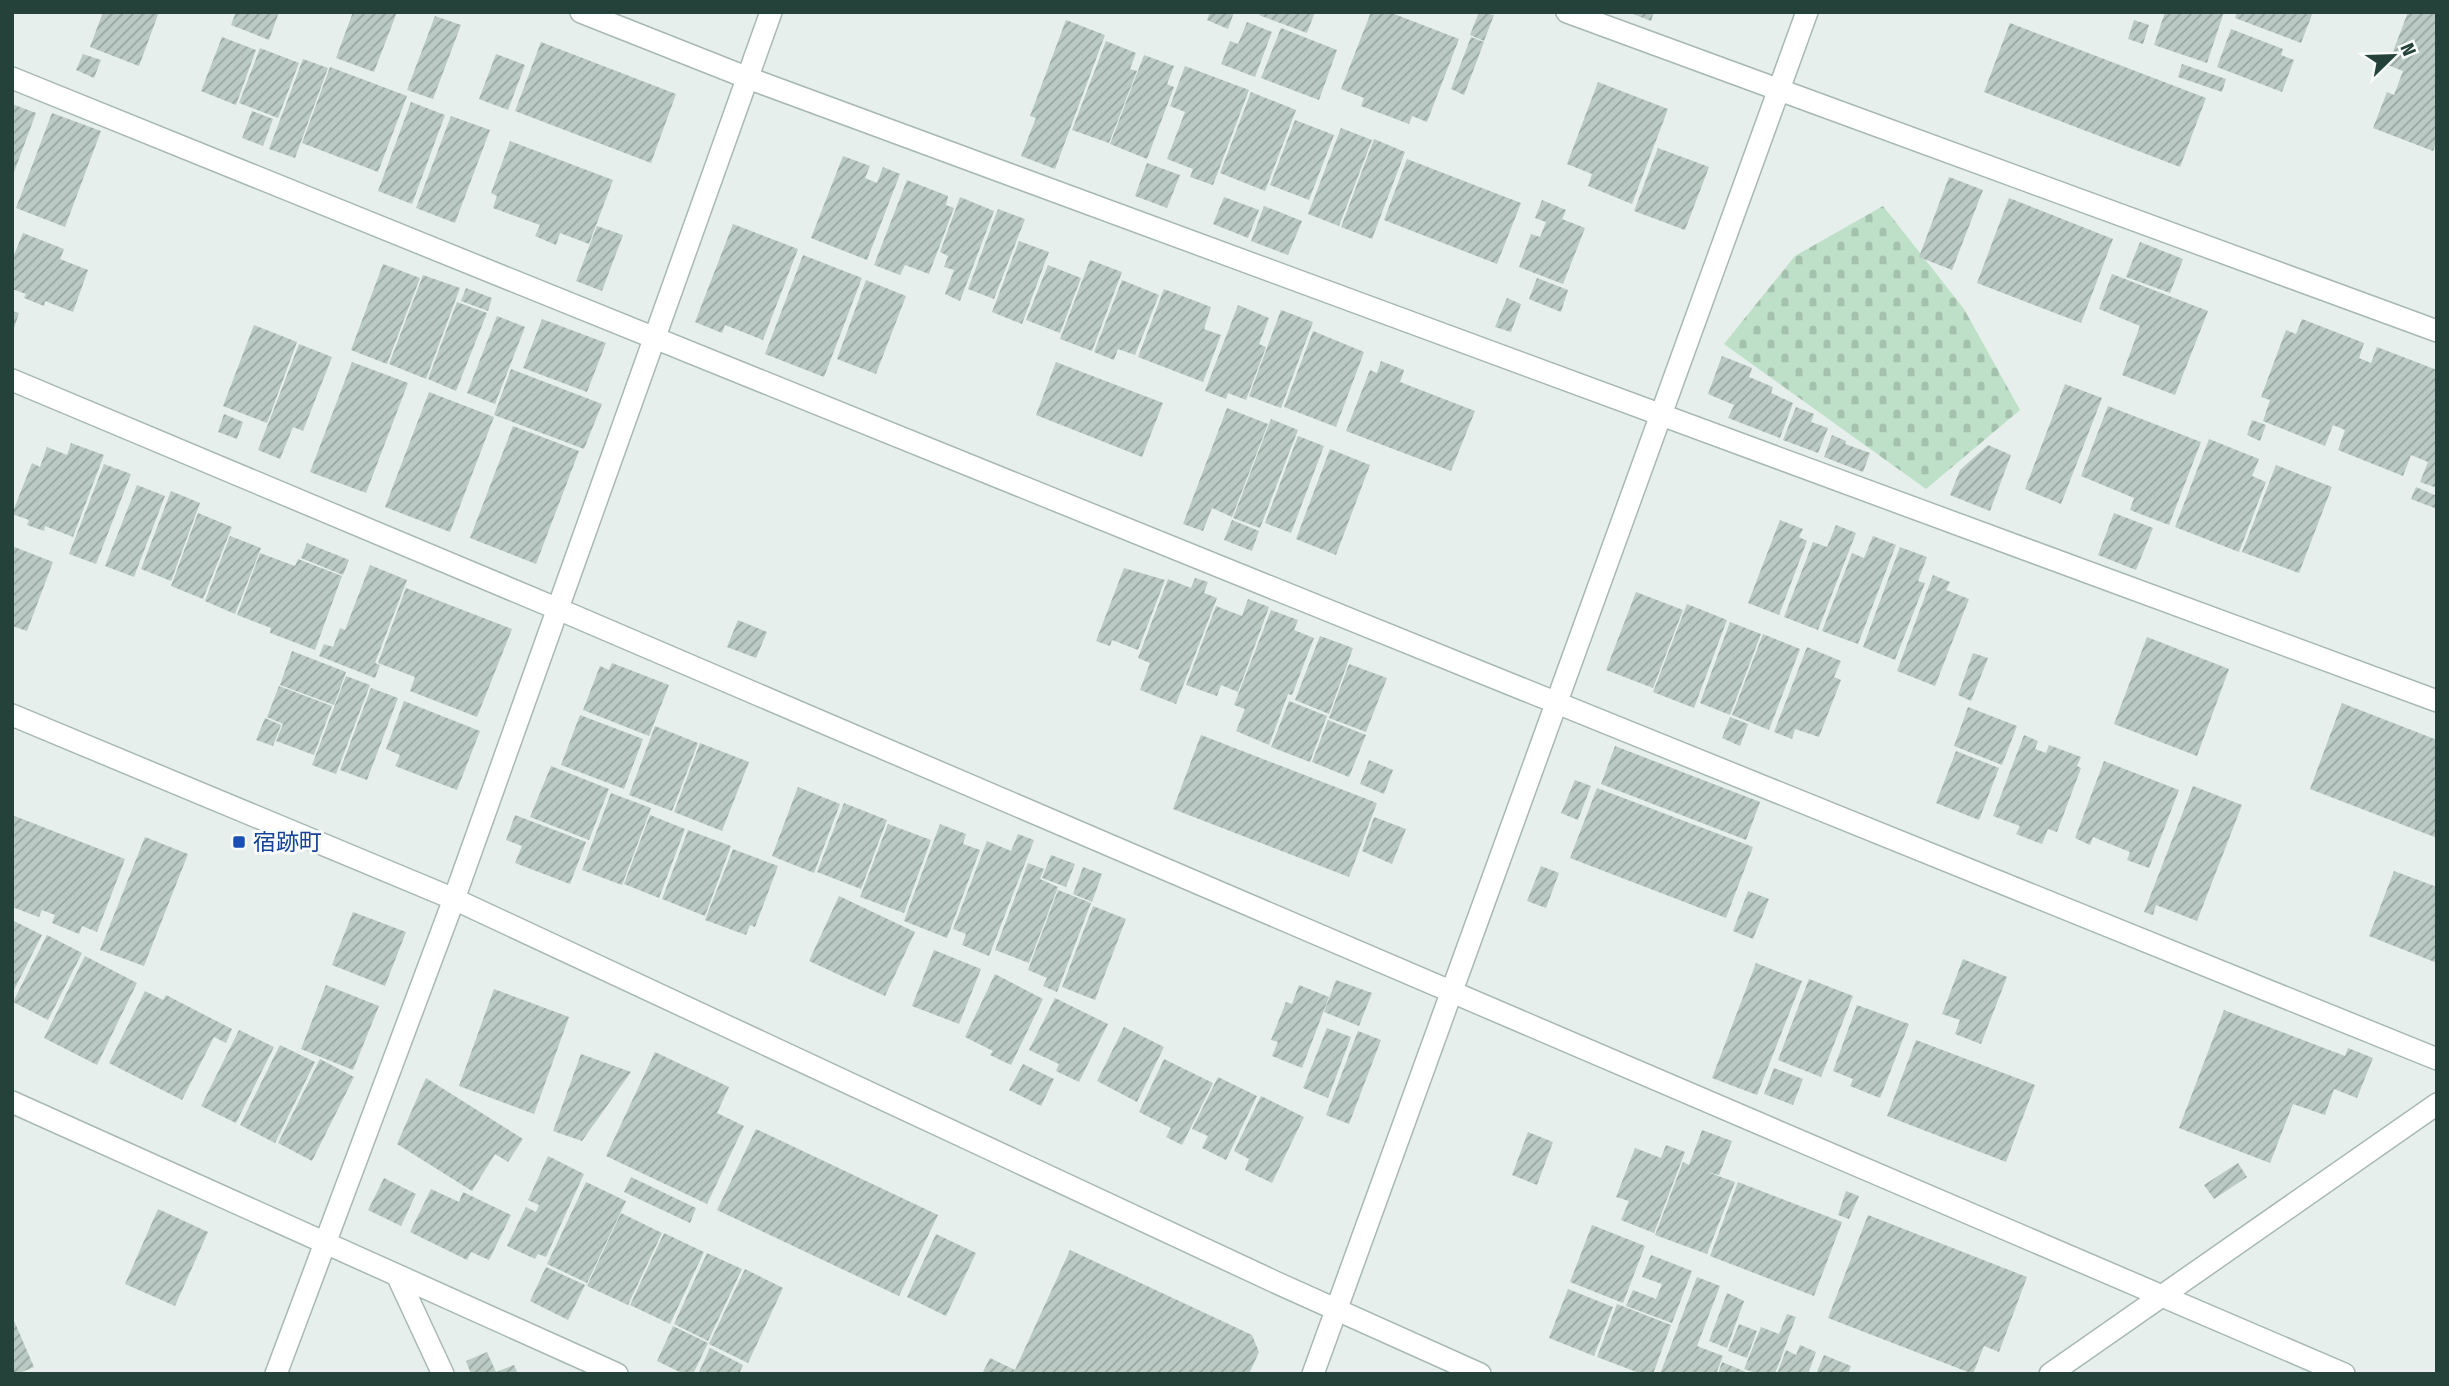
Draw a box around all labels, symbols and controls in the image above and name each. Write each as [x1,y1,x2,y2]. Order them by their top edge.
north arrow [2358,21,2428,91]
text: N [2395,40,2421,59]
place label: 宿跡町 [253,828,322,856]
marker: 宿跡町 [231,834,247,850]

